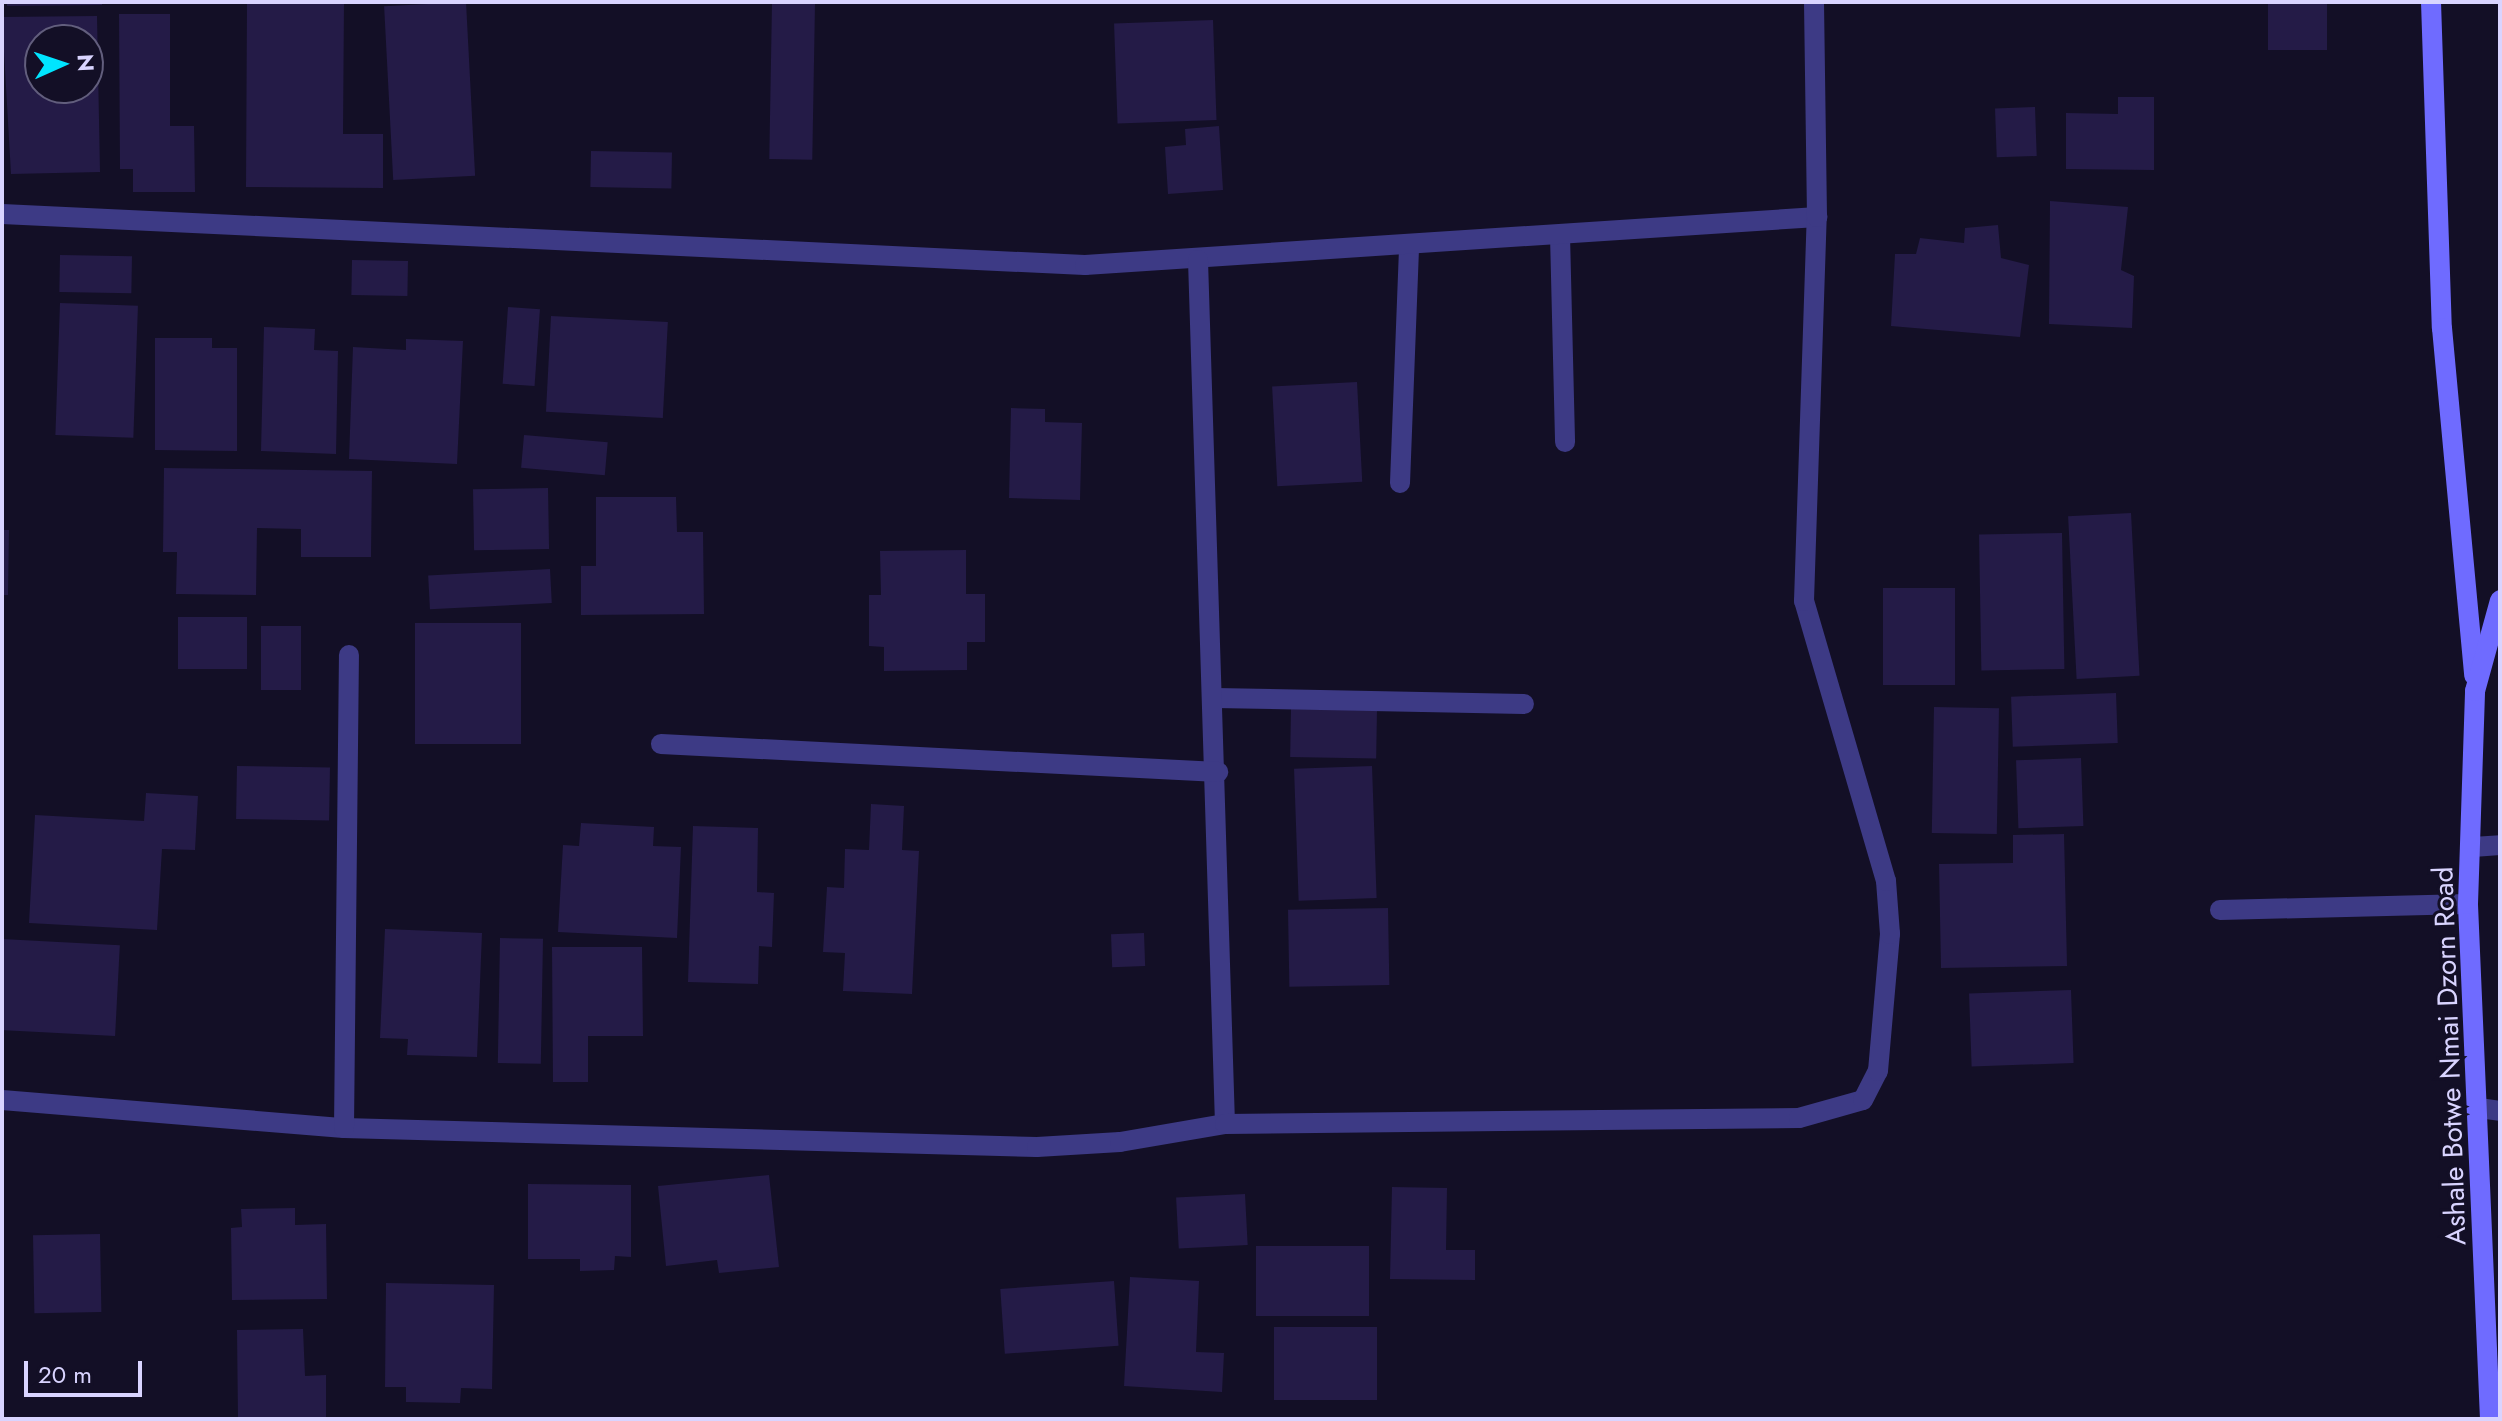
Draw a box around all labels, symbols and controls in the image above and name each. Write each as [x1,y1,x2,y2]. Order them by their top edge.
north arrow [24,24,104,104]
text: N [70,53,102,72]
street label: Ashale Botwe Nmai Dzorn Road [2427,866,2473,1246]
scale bar [28,1345,146,1395]
text: 20 m [38,1357,92,1392]

